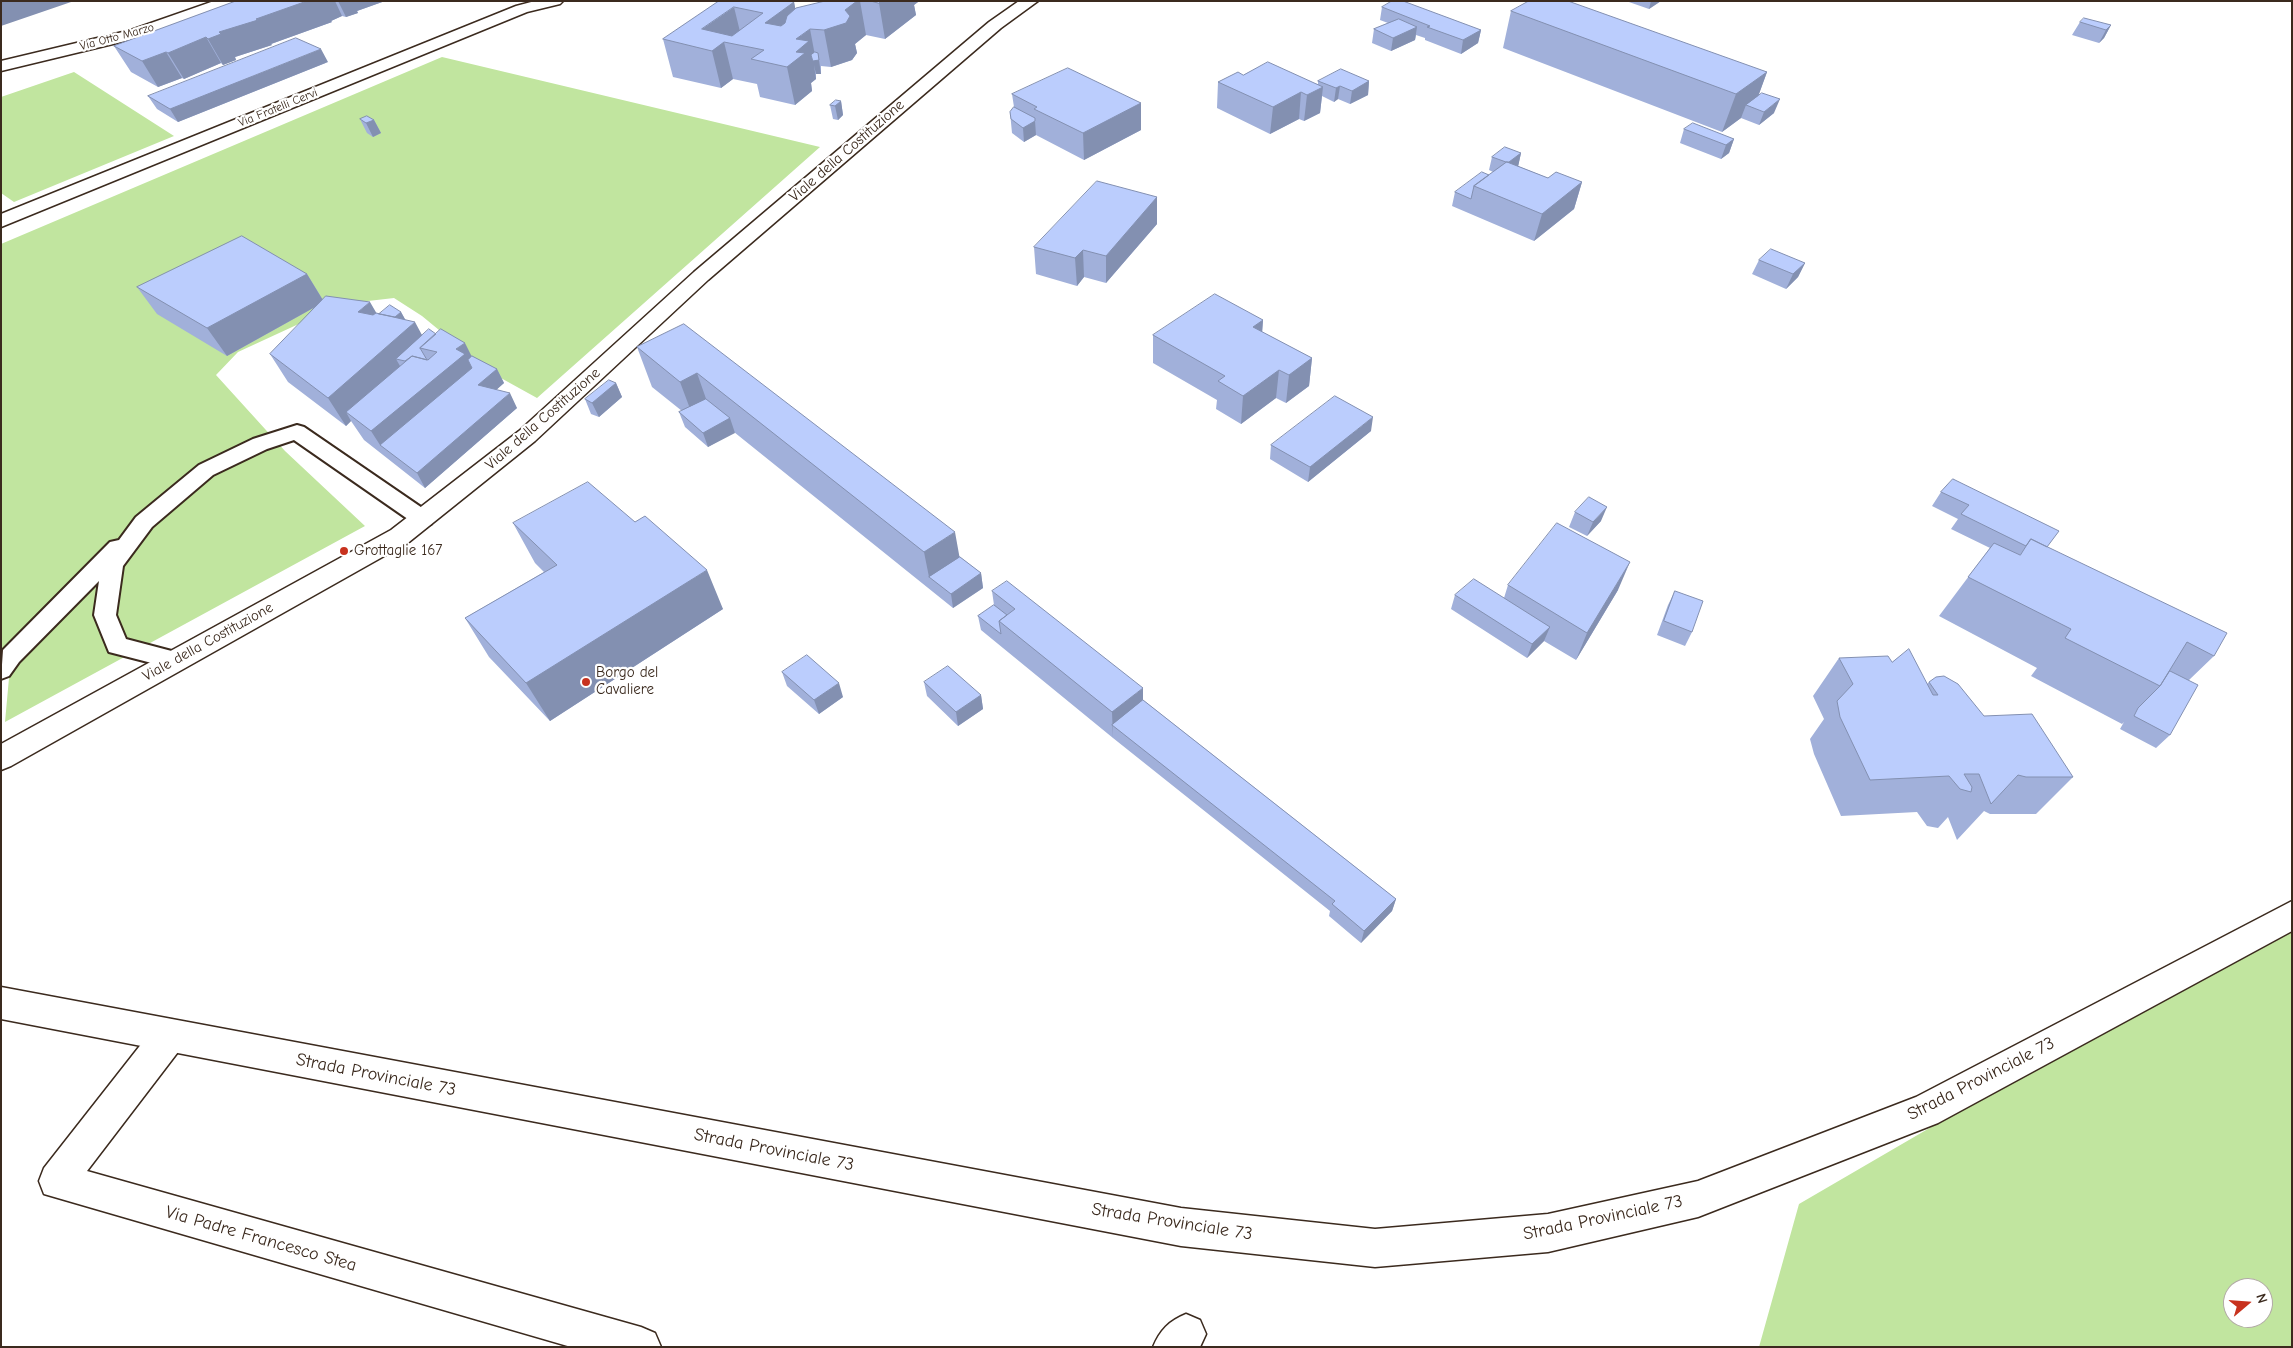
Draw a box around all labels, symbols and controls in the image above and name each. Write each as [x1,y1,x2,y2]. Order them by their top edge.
street label: Via Otto Marzo [78,20,156,54]
street label: Via Fratelli Cervi [236,86,320,130]
street label: Viale della Costituzione [786,96,908,206]
street label: Viale della Costituzione [482,364,604,474]
place label: Grottaglie 167 [354,542,442,560]
marker: Grottaglie 167 [338,545,350,557]
street label: Viale della Costituzione [140,599,276,685]
place label: Borgo del Cavaliere [596,664,658,699]
marker: Borgo del Cavaliere [580,676,592,688]
street label: Strada Provinciale 73 [1904,1032,2058,1126]
street label: Strada Provinciale 73 [294,1049,458,1101]
street label: Strada Provinciale 73 [692,1124,856,1176]
street label: Strada Provinciale 73 [1521,1191,1685,1245]
street label: Strada Provinciale 73 [1090,1199,1254,1245]
street label: Via Padre Francesco Stea [163,1201,359,1277]
north arrow [2223,1278,2273,1328]
text: N [2252,1292,2271,1305]

